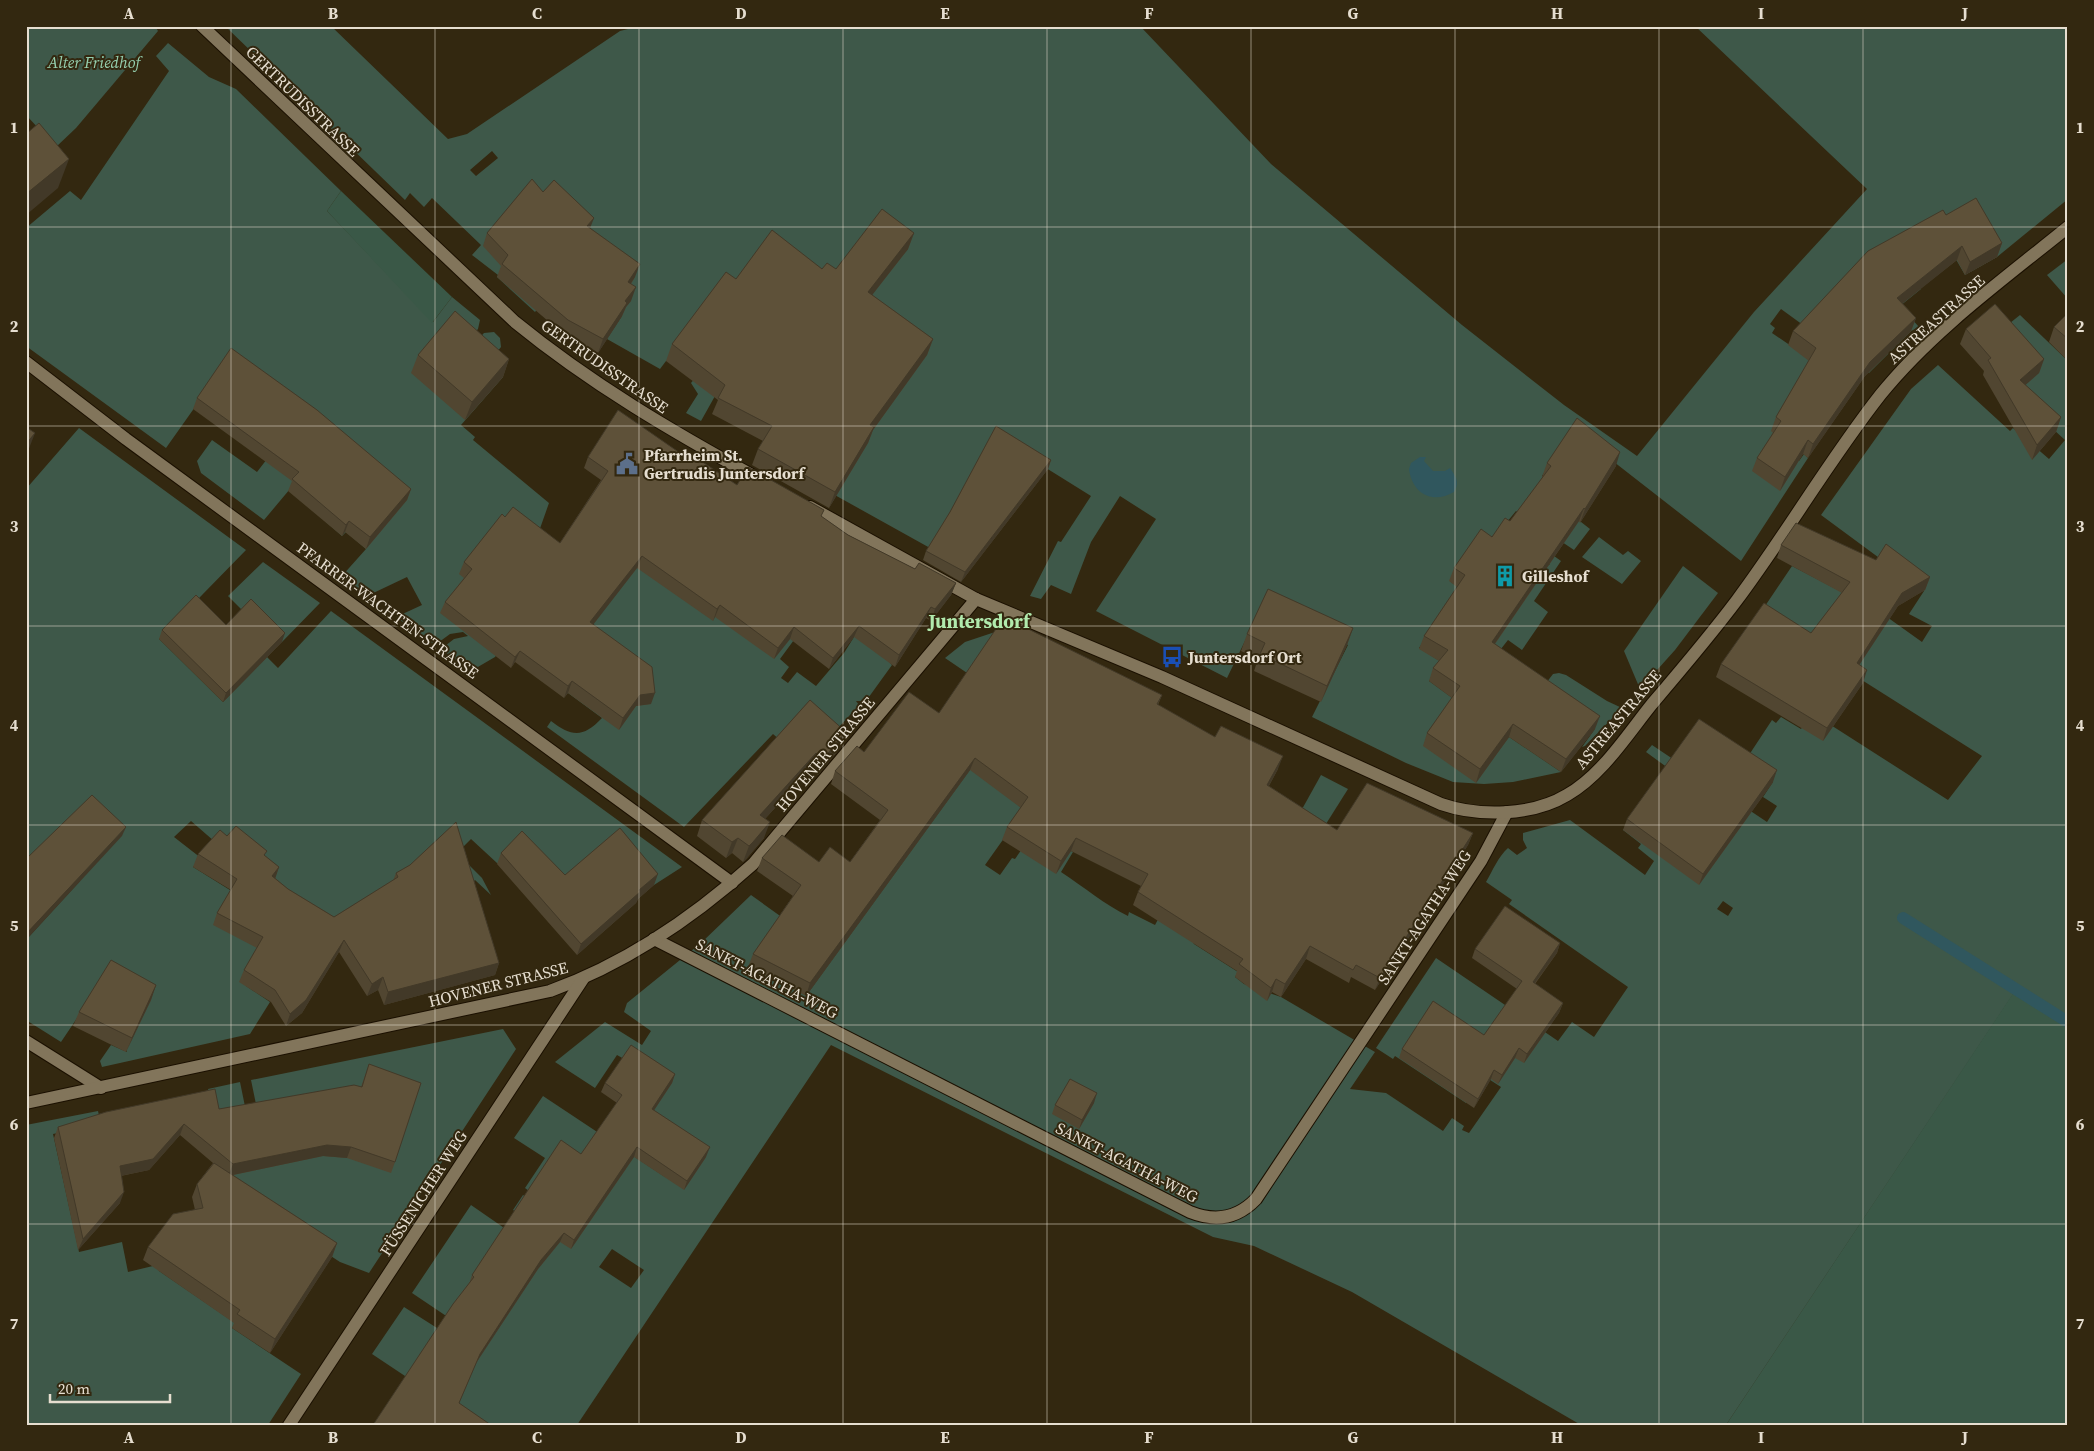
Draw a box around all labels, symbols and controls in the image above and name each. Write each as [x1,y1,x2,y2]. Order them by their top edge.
text: A [124,2,135,24]
text: B [328,2,339,24]
text: C [532,2,542,24]
text: D [735,2,747,24]
text: E [940,2,950,24]
text: F [1144,2,1154,24]
text: G [1348,2,1359,24]
text: H [1551,2,1563,24]
text: I [1758,2,1764,24]
text: J [1961,2,1968,24]
street label: GERTRUDISSTRASSE [241,41,365,161]
park label: Alter Friedhof [47,51,143,73]
text: 1 [10,116,18,138]
text: 1 [2076,116,2084,138]
street label: ASTREASTRASSE [1883,269,1990,369]
street label: GERTRUDISSTRASSE [537,314,673,418]
text: 2 [10,315,19,337]
text: 2 [2076,315,2085,337]
place label: Pfarrheim St. Gertrudis Juntersdorf [644,444,807,484]
public building icon: Pfarrheim St. Gertrudis Juntersdorf [614,451,640,477]
text: 3 [10,515,19,537]
text: 3 [2076,515,2085,537]
street label: PFARRER-WACHTEN-STRASSE [293,537,484,684]
building icon: Gilleshof [1492,563,1518,589]
place label: Gilleshof [1522,565,1590,587]
district label: Juntersdorf [927,608,1032,634]
bus stop icon: Juntersdorf Ort [1159,644,1185,670]
place label: Juntersdorf Ort [1187,646,1302,668]
street label: ASTREASTRASSE [1570,664,1666,773]
street label: HOVENER STRASSE [771,692,880,816]
text: 4 [10,714,19,736]
text: 4 [2076,714,2085,736]
street label: SANKT-AGATHA-WEG [1372,845,1476,989]
text: 5 [10,914,19,936]
text: 5 [2076,914,2085,936]
street label: SANKT-AGATHA-WEG [692,933,842,1023]
street label: HOVENER STRASSE [426,956,571,1012]
text: 6 [10,1113,19,1135]
text: 6 [2076,1113,2085,1135]
street label: SANKT-AGATHA-WEG [1052,1117,1202,1207]
street label: FÜSSENICHER WEG [374,1126,472,1260]
text: 7 [10,1312,19,1334]
text: 7 [2076,1312,2085,1334]
scale bar [50,1371,170,1403]
text: 20 m [58,1378,90,1399]
text: A [124,1426,135,1448]
text: B [328,1426,339,1448]
text: C [532,1426,542,1448]
text: D [735,1426,747,1448]
text: E [940,1426,950,1448]
text: F [1144,1426,1154,1448]
text: G [1348,1426,1359,1448]
text: H [1551,1426,1563,1448]
text: I [1758,1426,1764,1448]
text: J [1961,1426,1968,1448]

